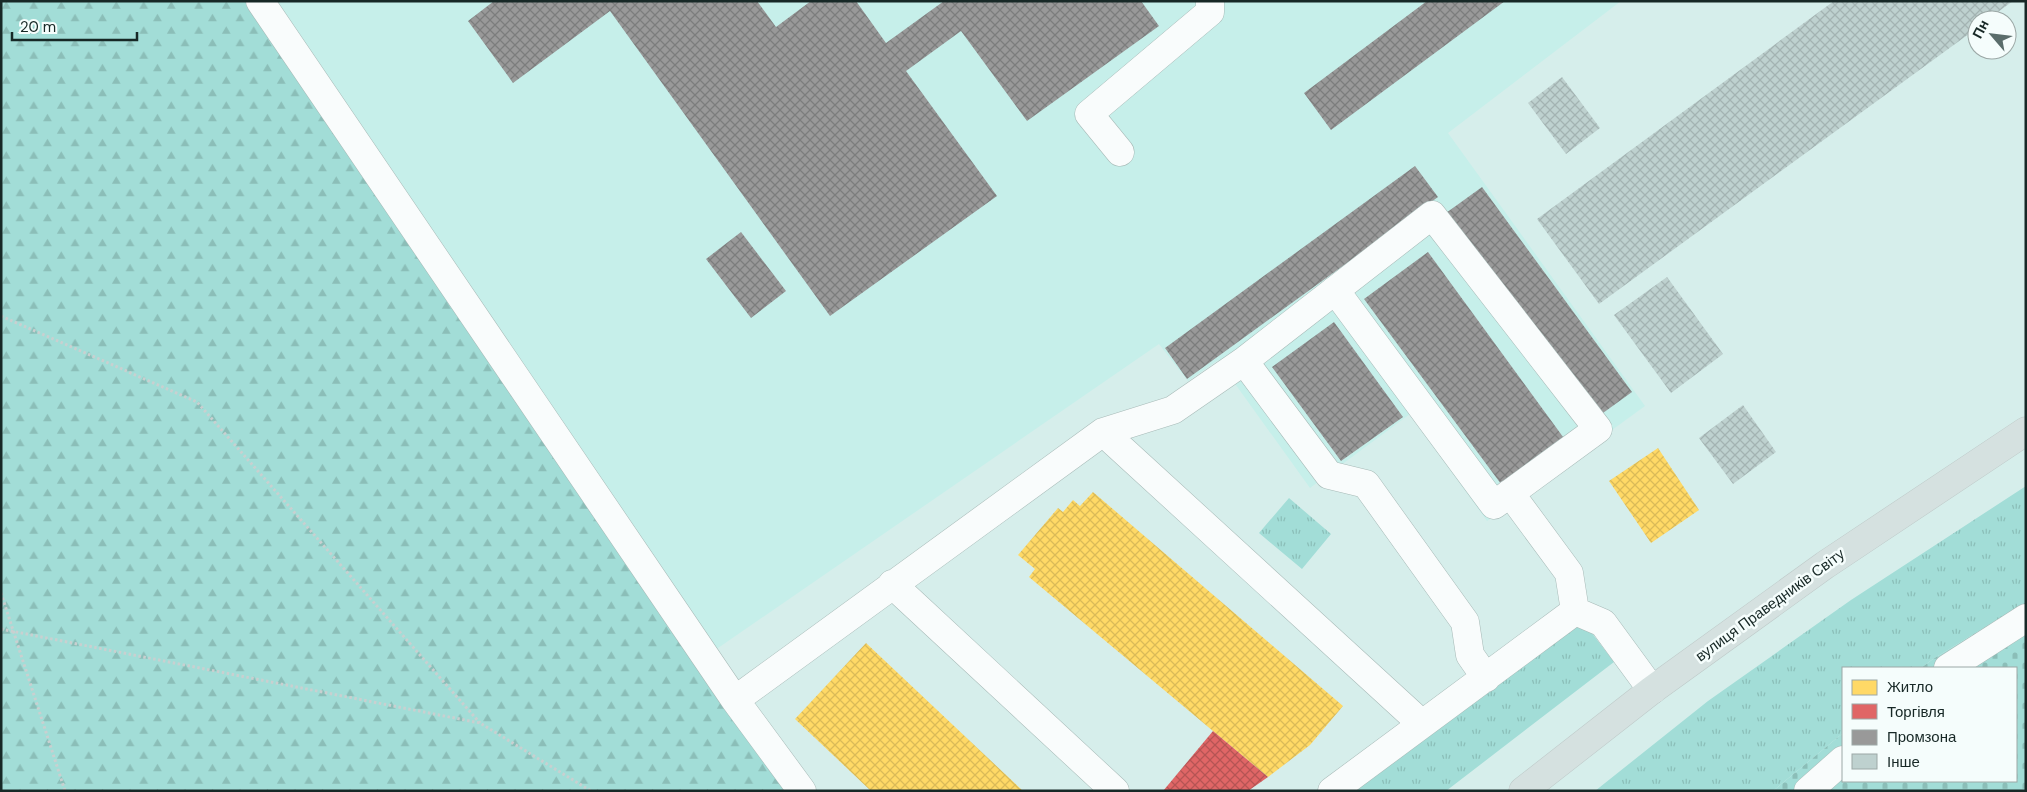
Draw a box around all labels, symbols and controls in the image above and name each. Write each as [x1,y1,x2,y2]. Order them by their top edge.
scale bar [12,10,138,42]
north arrow [1967,10,2017,60]
text: Пн [1968,16,1993,41]
text: 20 m [20,17,56,37]
street label: вулиця Праведників Світу [1691,544,1849,666]
legend [1842,667,2017,782]
text: Житло [1887,677,1933,697]
text: Торгівля [1887,702,1945,722]
text: Промзона [1887,727,1957,747]
text: Інше [1887,752,1920,772]

